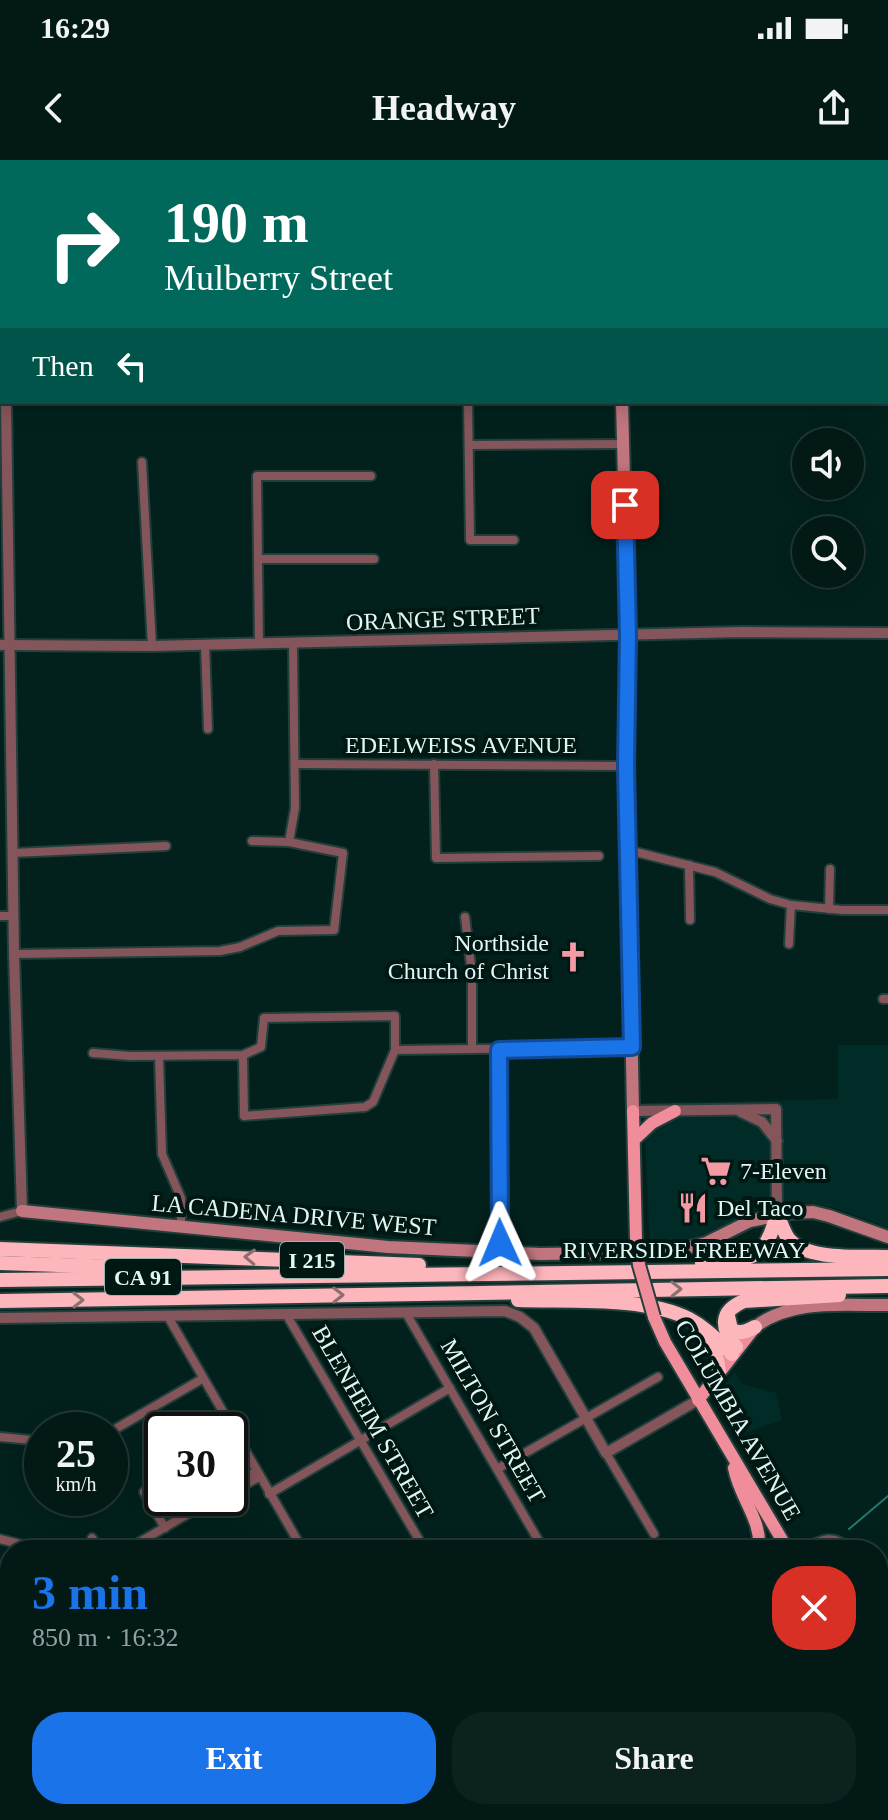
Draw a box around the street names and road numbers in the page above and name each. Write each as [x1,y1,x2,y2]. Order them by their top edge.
street label: ORANGE STREET [346,603,541,635]
street label: EDELWEISS AVENUE [345,732,577,758]
street label: LA CADENA DRIVE WEST [151,1190,438,1240]
street label: RIVERSIDE FREEWAY [563,1237,805,1263]
road number: I 215 [280,1242,344,1278]
road number: CA 91 [105,1259,181,1295]
street label: COLUMBIA AVENUE [670,1315,806,1525]
street label: BLENHEIM STREET [307,1321,439,1523]
street label: MILTON STREET [436,1335,551,1508]

